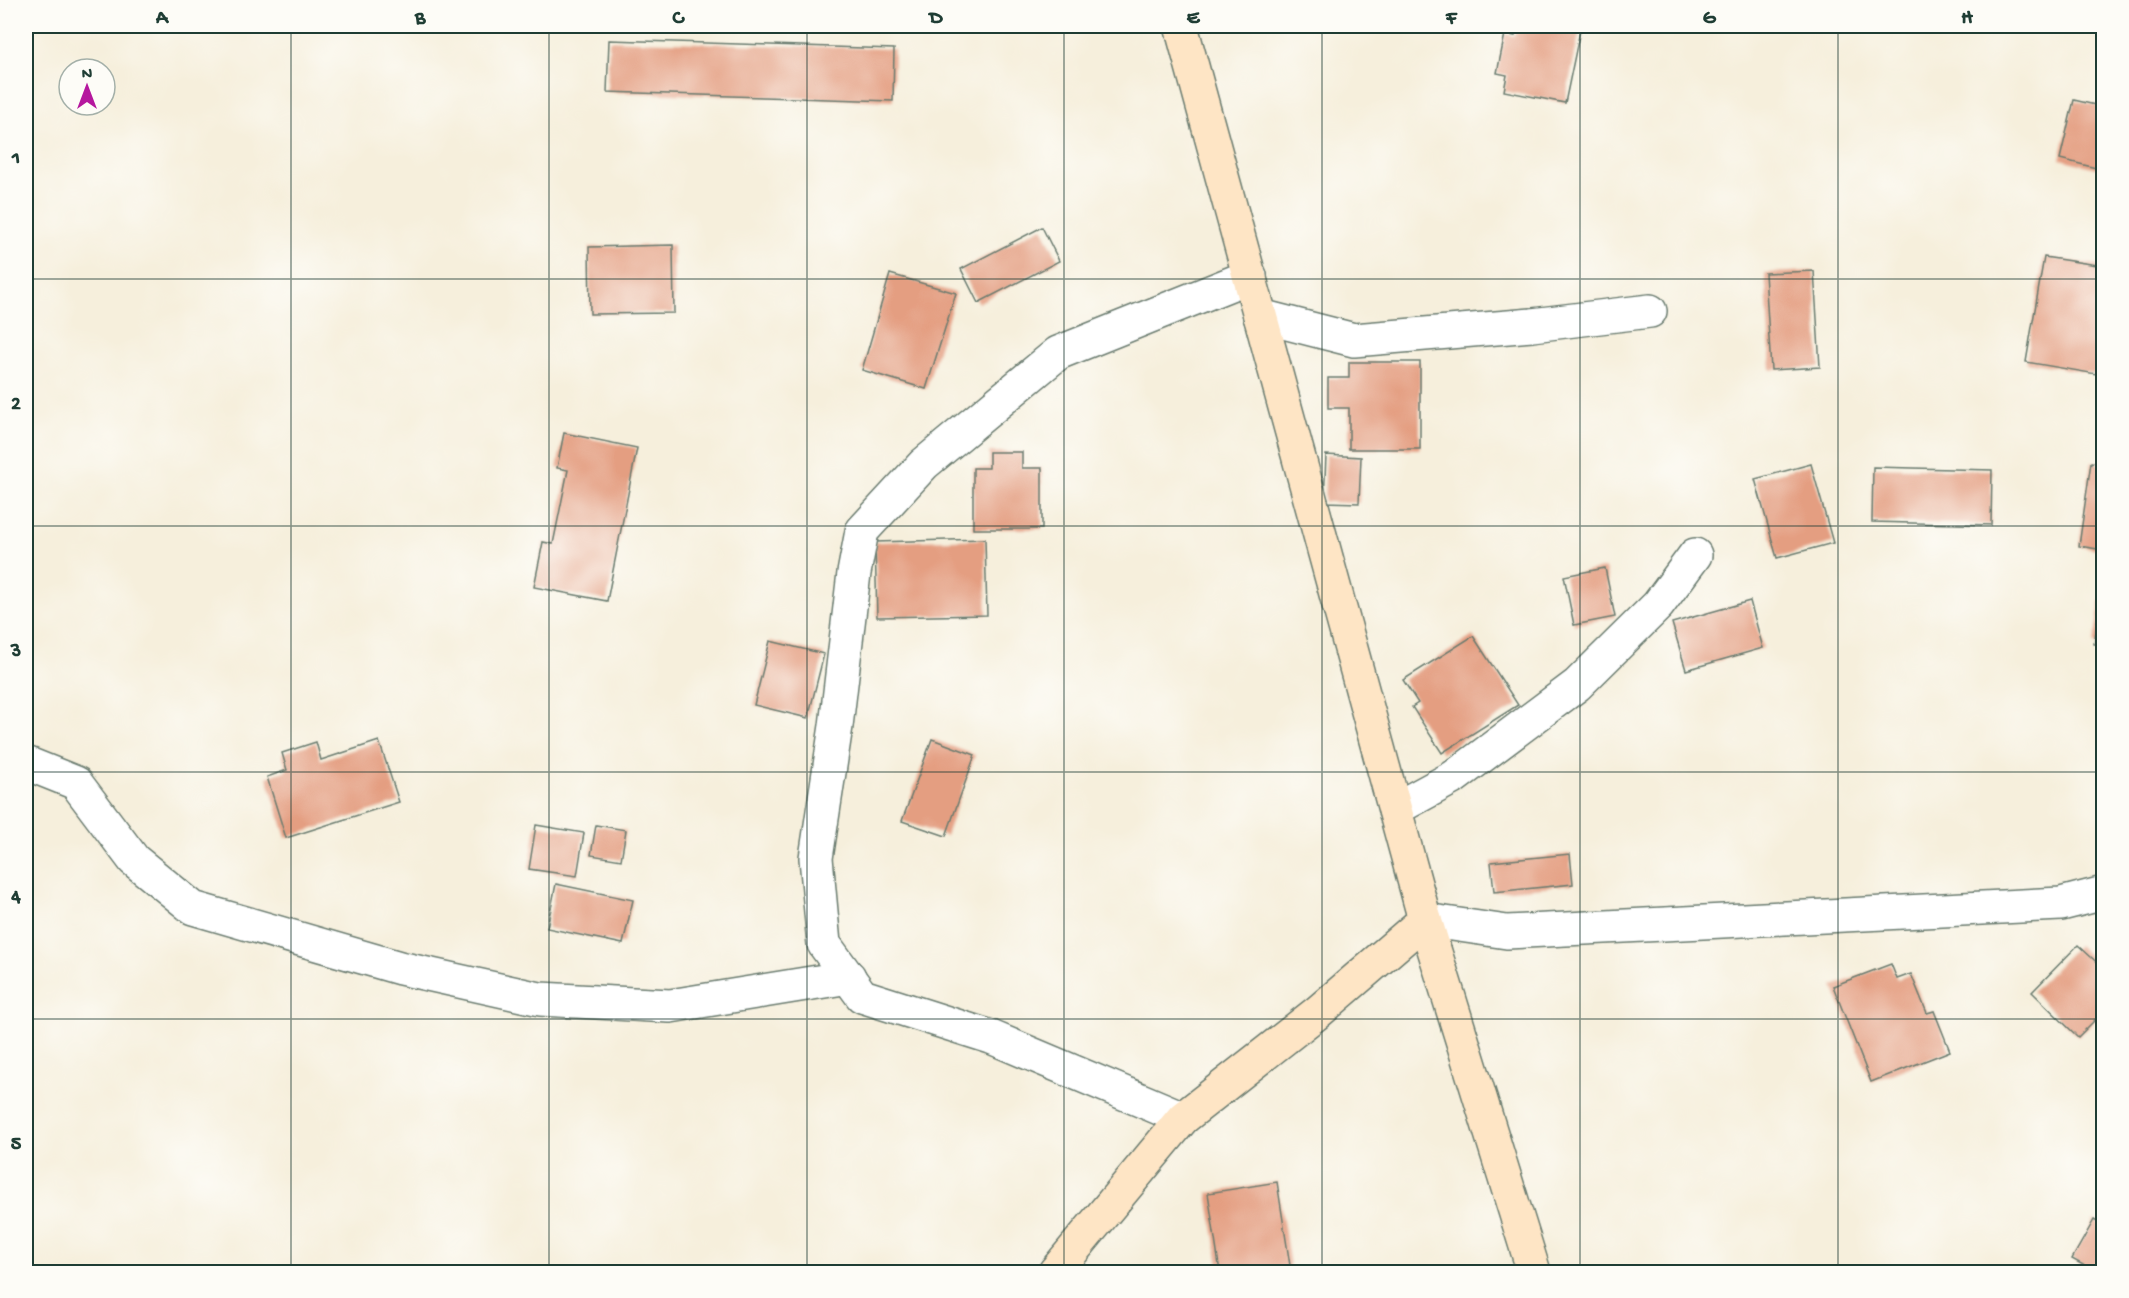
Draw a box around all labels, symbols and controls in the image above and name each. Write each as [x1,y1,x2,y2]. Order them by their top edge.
text: A [155,8,170,31]
text: B [414,8,426,31]
text: C [672,8,686,31]
text: D [927,8,943,31]
text: E [1187,8,1201,31]
text: F [1445,8,1458,31]
text: G [1703,8,1717,31]
text: H [1961,8,1973,31]
north arrow [57,57,117,117]
text: N [82,66,93,85]
text: 1 [11,148,20,171]
text: 2 [11,394,21,417]
text: 3 [10,641,21,664]
text: 4 [10,887,21,910]
text: 5 [11,1134,22,1157]

